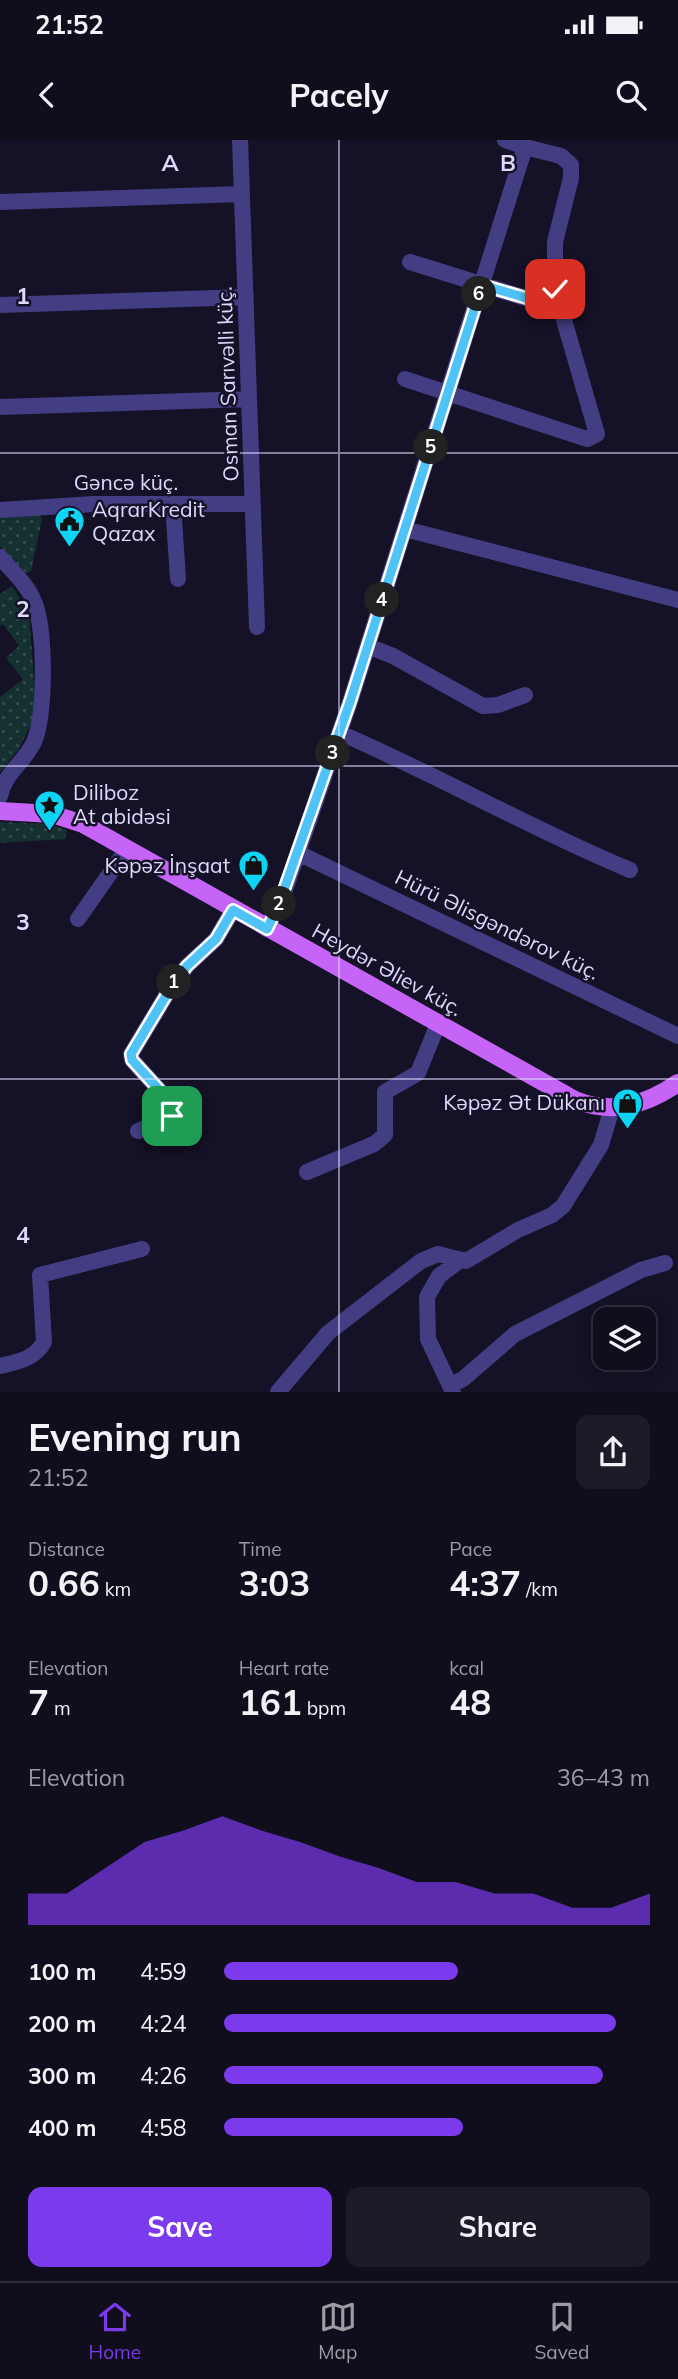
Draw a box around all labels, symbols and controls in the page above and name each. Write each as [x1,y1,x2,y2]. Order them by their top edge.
text: 21:52 [35,8,104,41]
text: Pacely [289,75,389,115]
icon: back [28,76,66,114]
icon: search [612,76,650,114]
text: A [161,148,179,177]
text: B [500,148,516,177]
pin [525,259,585,319]
icon: check [536,270,574,308]
pin: 6 [462,276,496,312]
text: 1 [16,281,30,310]
text: 6 [473,281,484,305]
street label: Osman Sarıvəlli küç. [211,286,243,482]
pin: 5 [414,430,448,464]
text: 5 [425,434,436,458]
street label: Gəncə küç. [74,469,178,495]
place label: AqrarKredit Qazax [92,496,205,546]
public building icon: AqrarKredit Qazax [52,505,86,549]
pin: 4 [364,582,400,617]
text: 4 [376,587,387,611]
text: 2 [16,594,30,623]
pin: 3 [316,736,350,770]
text: 3 [327,740,338,764]
place label: Diliboz At abidəsi [73,779,171,829]
place icon: Diliboz At abidəsi [33,788,67,832]
shop icon: Kəpəz İnşaat [236,849,270,893]
place label: Kəpəz İnşaat [105,852,230,878]
street label: Hürü Əlisgəndərov küç. [391,863,604,985]
pin: 2 [262,886,296,922]
text: 2 [273,891,284,915]
text: 3 [16,907,30,936]
street label: Heydər Əliev küç. [308,917,467,1021]
pin: 1 [156,964,192,1000]
text: 1 [168,969,179,993]
pin [142,1086,202,1146]
shop icon: Kəpəz Ət Dükanı [611,1086,645,1130]
place label: Kəpəz Ət Dükanı [443,1089,605,1115]
icon: arrive [153,1097,191,1135]
text: 4 [16,1220,30,1249]
map controls [593,1307,656,1370]
button: layers [593,1307,656,1370]
text: Evening run [28,1413,242,1461]
button: share [576,1415,650,1489]
text: 21:52 [28,1463,88,1492]
text: Distance [28,1537,105,1561]
text: Time [239,1537,282,1561]
text: Pace [449,1537,492,1561]
text: 0.66 [28,1561,100,1605]
text: 3:03 [239,1561,310,1605]
text: 4:37 [449,1561,521,1605]
text: km [100,1577,131,1601]
text: /km [521,1577,558,1601]
text: Elevation [28,1656,108,1680]
text: Heart rate [239,1656,329,1680]
text: kcal [449,1656,484,1680]
text: 7 [28,1680,49,1724]
text: 161 [239,1680,302,1724]
text: 48 [449,1680,491,1724]
text: m [49,1696,71,1720]
text: bpm [302,1696,346,1720]
text: Elevation [28,1763,125,1792]
text: 36–43 m [557,1763,650,1792]
text: 100 m [28,1957,96,1986]
text: 4:59 [140,1957,187,1986]
text: 200 m [28,2009,96,2038]
text: 4:24 [140,2009,187,2038]
text: 300 m [28,2061,96,2090]
text: 4:26 [140,2061,187,2090]
text: 400 m [28,2113,96,2142]
text: 4:58 [140,2113,187,2142]
button: Save [28,2187,332,2267]
button: Share [346,2187,650,2267]
tab: Home [89,2298,141,2364]
tab: Map [318,2298,357,2364]
tab: Saved [535,2298,589,2364]

